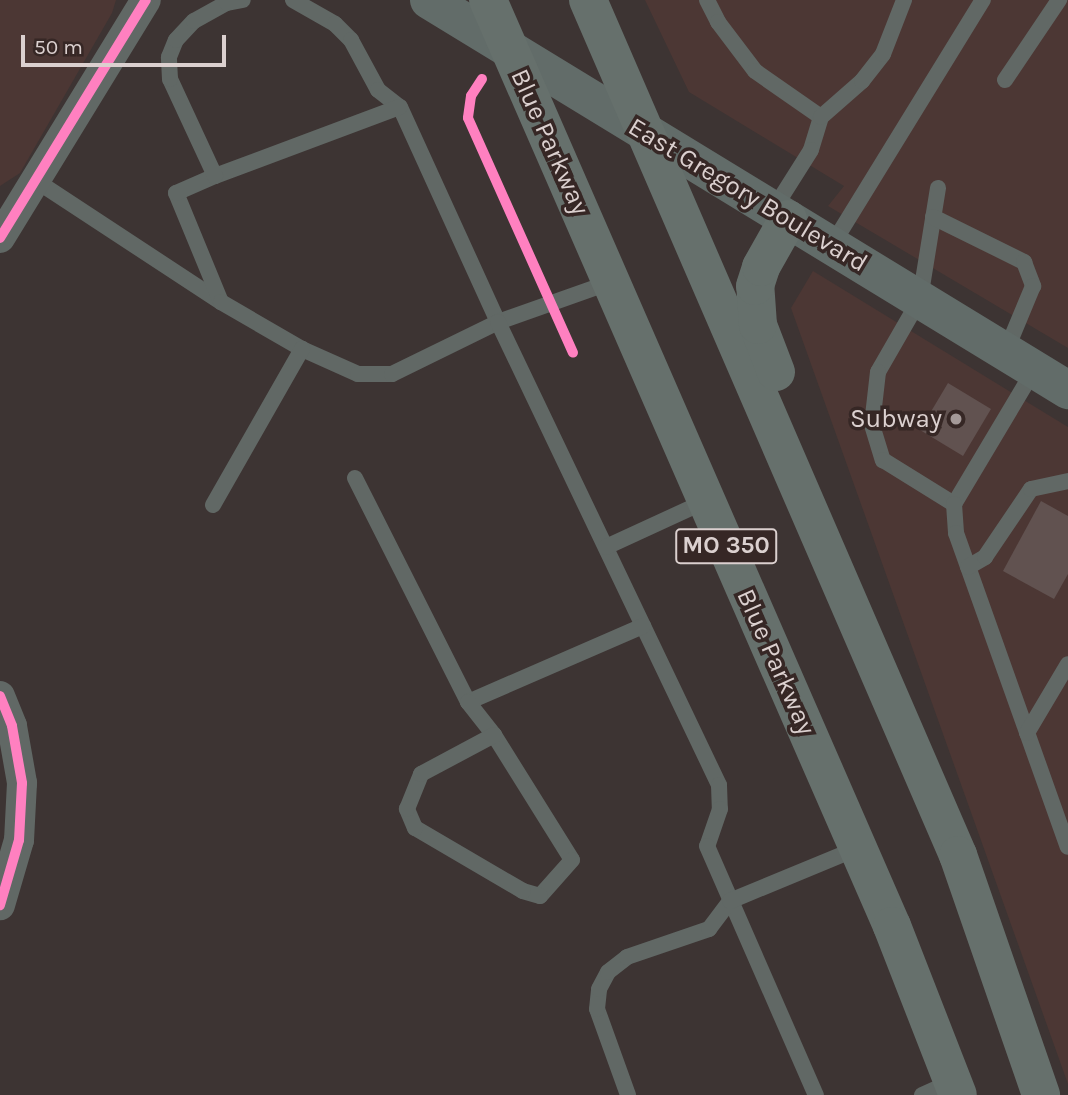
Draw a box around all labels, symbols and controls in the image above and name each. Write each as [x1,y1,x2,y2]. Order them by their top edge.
scale bar [24,21,229,65]
text: 50 m [34,35,83,59]
street label: Blue Parkway [504,64,596,220]
street label: East Gregory Boulevard [623,111,873,279]
place label: Subway [850,403,942,435]
marker: Subway [948,411,964,427]
road number: MO 350 [674,526,778,566]
street label: Blue Parkway [730,584,822,740]

